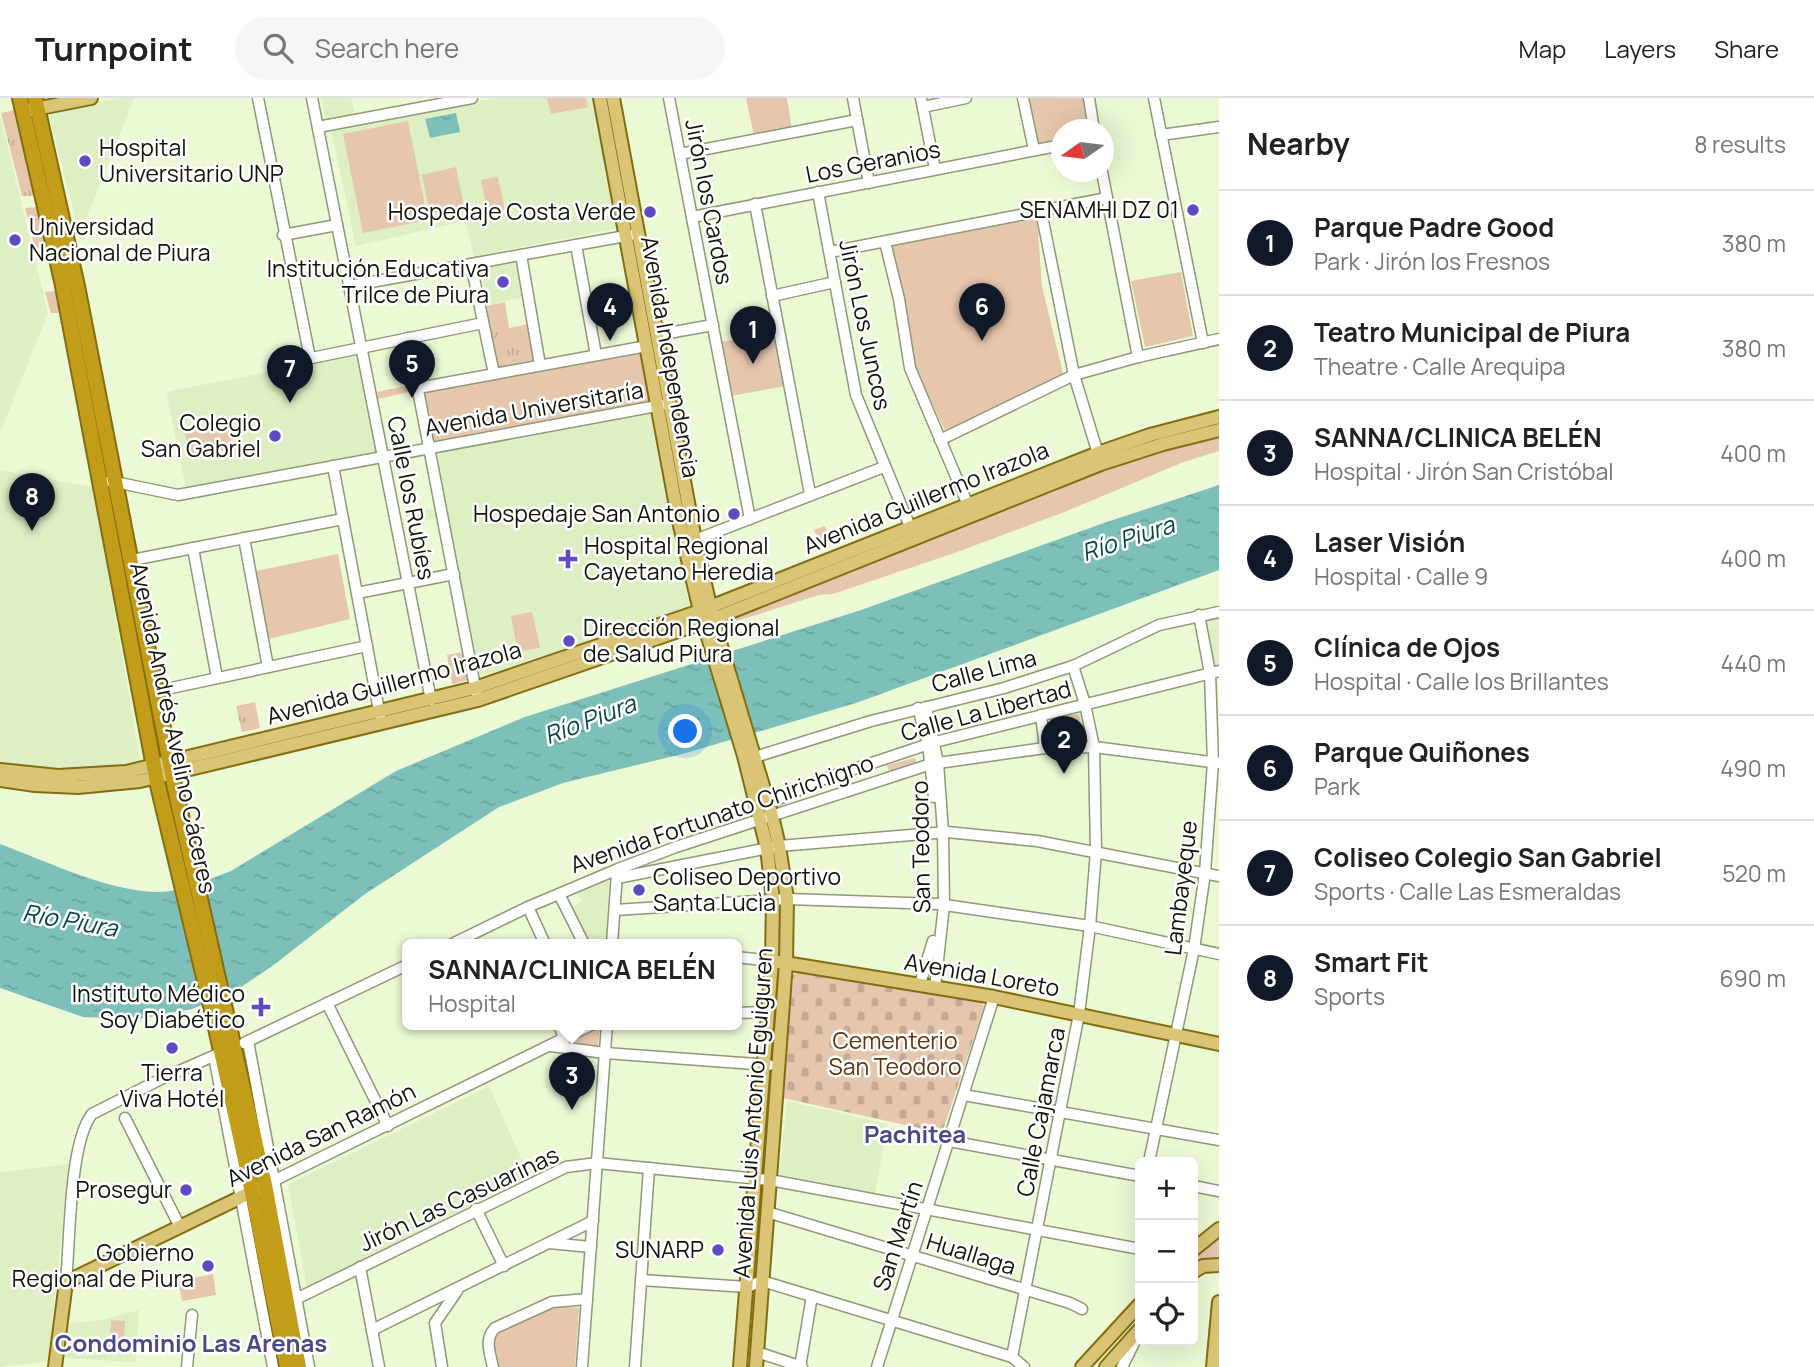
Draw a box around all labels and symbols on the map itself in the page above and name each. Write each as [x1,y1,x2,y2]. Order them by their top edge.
street label: Jirón los Cardos [678,116,742,287]
north arrow [1051,119,1114,182]
place label: Hospital Universitario UNP [99,131,284,189]
street label: Los Geranios [803,132,943,190]
marker: Hospital Universitario UNP [77,153,93,169]
place label: SENAMHI DZ 01 [1019,193,1179,225]
place label: Hospedaje Costa Verde [388,195,636,227]
marker: SENAMHI DZ 01 [1185,202,1201,218]
marker: Hospedaje Costa Verde [642,204,658,220]
place label: Universidad Nacional de Piura [29,210,211,268]
marker: Universidad Nacional de Piura [7,232,23,248]
street label: Avenida Independencia [634,233,708,480]
street label: Jirón Los Juncos [832,236,900,413]
place label: Institución Educativa Trilce de Piura [267,252,489,310]
marker: Institución Educativa Trilce de Piura [495,274,511,290]
pin: 4 [587,283,633,341]
pin: 6 [959,283,1005,341]
pin: 1 [730,306,776,364]
pin: 5 [389,340,435,398]
pin: 7 [267,345,313,403]
street label: Avenida Universitaría [422,373,646,443]
place label: Colegio San Gabriel [141,406,261,464]
street label: Calle los Rubíes [380,413,444,582]
marker: Colegio San Gabriel [267,428,283,444]
street label: Avenida Guillermo Irazola [798,433,1053,561]
pin: 8 [9,473,55,531]
place label: Hospedaje San Antonio [473,497,720,529]
marker: Hospedaje San Antonio [726,506,742,522]
water label: Río Piura [1077,507,1180,568]
place label: Hospital Regional Cayetano Heredia [584,529,774,587]
marker: Hospital Regional Cayetano Heredia [558,549,578,569]
street label: Avenida Andrés Avelino Cáceres [123,559,225,896]
place label: Dirección Regional de Salud Piura [583,611,780,669]
street label: Avenida Guillermo Irazola [263,633,525,731]
marker: Dirección Regional de Salud Piura [561,633,577,649]
street label: Calle Lima [928,641,1040,699]
street label: Calle La Libertad [897,672,1075,748]
water label: Río Piura [539,685,642,751]
your location [668,714,702,748]
pin: 2 [1041,716,1087,774]
street label: Avenida Fortunato Chirichigno [566,746,878,880]
street label: San Teodoro [903,780,937,914]
street label: Lambayeque [1156,819,1204,957]
place label: Coliseo Deportivo Santa Lucìa [653,860,841,918]
marker: Coliseo Deportivo Santa Lucìa [631,882,647,898]
water label: Río Piura [20,895,122,944]
street label: Avenida Loreto [902,945,1062,1003]
street label: Avenida Luis Antonio Eguiguren [724,947,780,1279]
place label: Instituto Médico Soy Diabético [72,977,245,1035]
marker: Instituto Médico Soy Diabético [251,997,271,1017]
park label: Cementerio San Teodoro [828,1024,962,1082]
street label: Calle Cajamarca [1008,1025,1072,1199]
marker: Tierra Viva Hotél [164,1040,180,1056]
pin: 3 [549,1052,595,1110]
place label: Tierra Viva Hotél [120,1056,224,1114]
street label: Avenida San Ramón [220,1074,421,1194]
district label: Pachitea [864,1117,966,1150]
street label: Jirón Las Casuarinas [353,1138,564,1258]
place label: Prosegur [75,1173,172,1205]
street label: San Martín [864,1177,930,1295]
marker: Prosegur [178,1182,194,1198]
street label: Huallaga [923,1224,1020,1282]
place label: SUNARP [615,1233,704,1265]
place label: Gobierno Regional de Piura [12,1236,194,1294]
marker: SUNARP [710,1242,726,1258]
marker: Gobierno Regional de Piura [200,1258,216,1274]
district label: Condominio Las Arenas [55,1326,327,1359]

